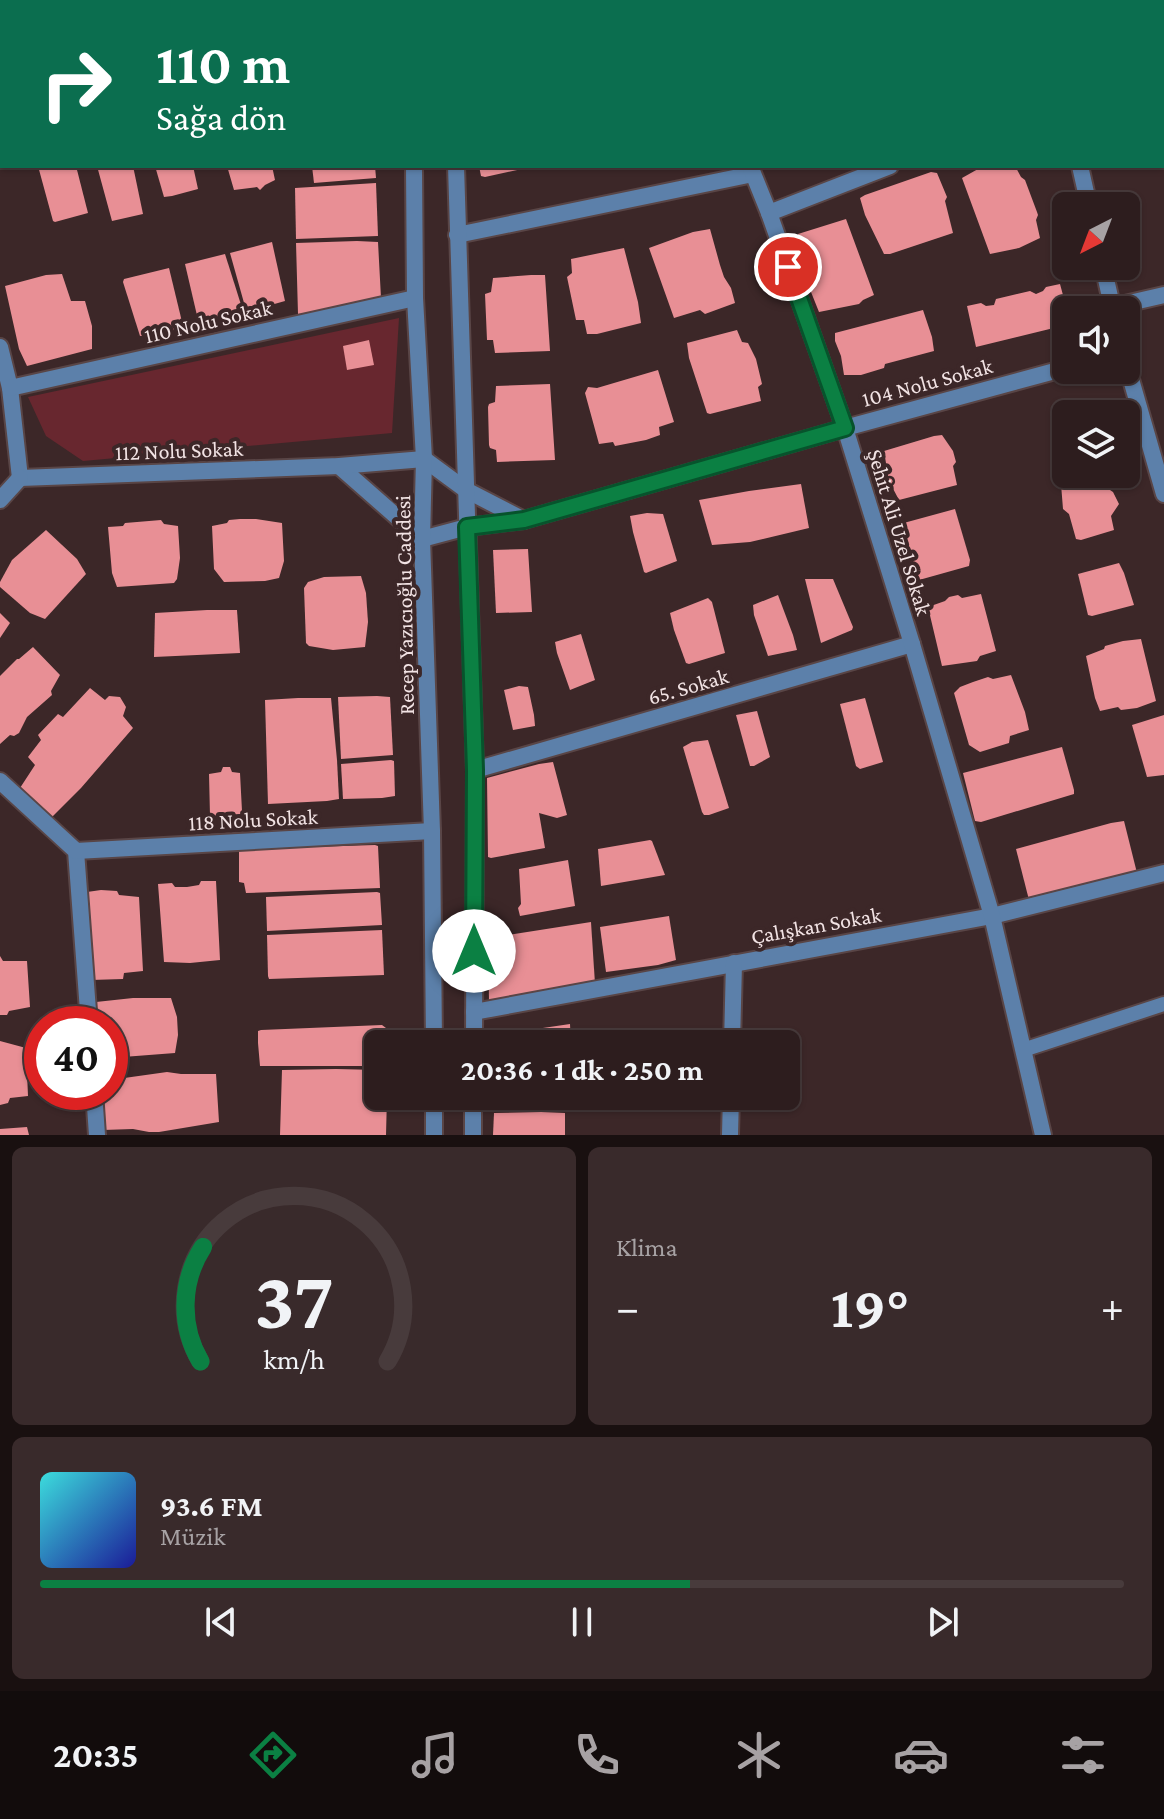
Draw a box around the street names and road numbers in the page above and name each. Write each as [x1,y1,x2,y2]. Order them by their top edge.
street label: 110 Nolu Sokak [142,295,275,348]
street label: 104 Nolu Sokak [859,353,996,412]
street label: 112 Nolu Sokak [114,436,244,465]
street label: Şehit Ali Uzel Sokak [862,446,937,619]
street label: Recep Yazıcıoğlu Caddesi [390,495,419,715]
street label: 65. Sokak [645,663,732,710]
street label: 118 Nolu Sokak [188,804,319,835]
street label: Çalışkan Sokak [749,902,884,949]

